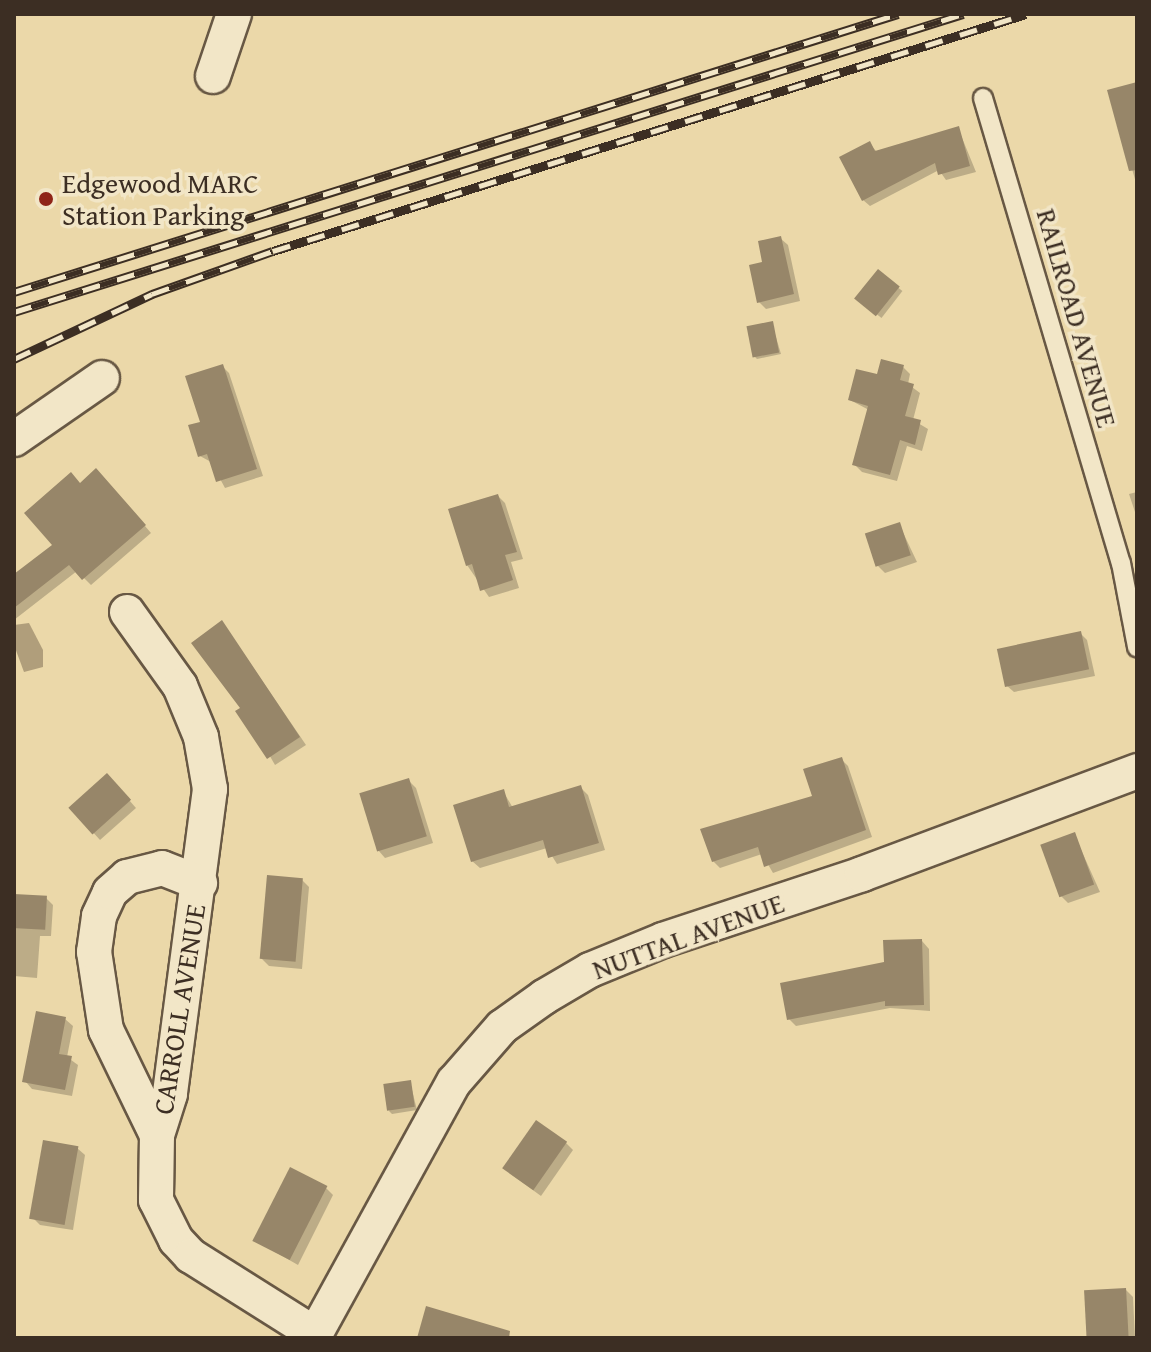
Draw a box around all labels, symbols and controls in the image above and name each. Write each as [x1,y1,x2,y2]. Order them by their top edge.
place label: Edgewood MARC Station Parking [62,166,259,232]
marker: Edgewood MARC Station Parking [37,190,55,208]
street label: RAILROAD AVENUE [1030,205,1124,431]
street label: NUTTAL AVENUE [588,886,788,986]
street label: CARROLL AVENUE [146,902,212,1116]

